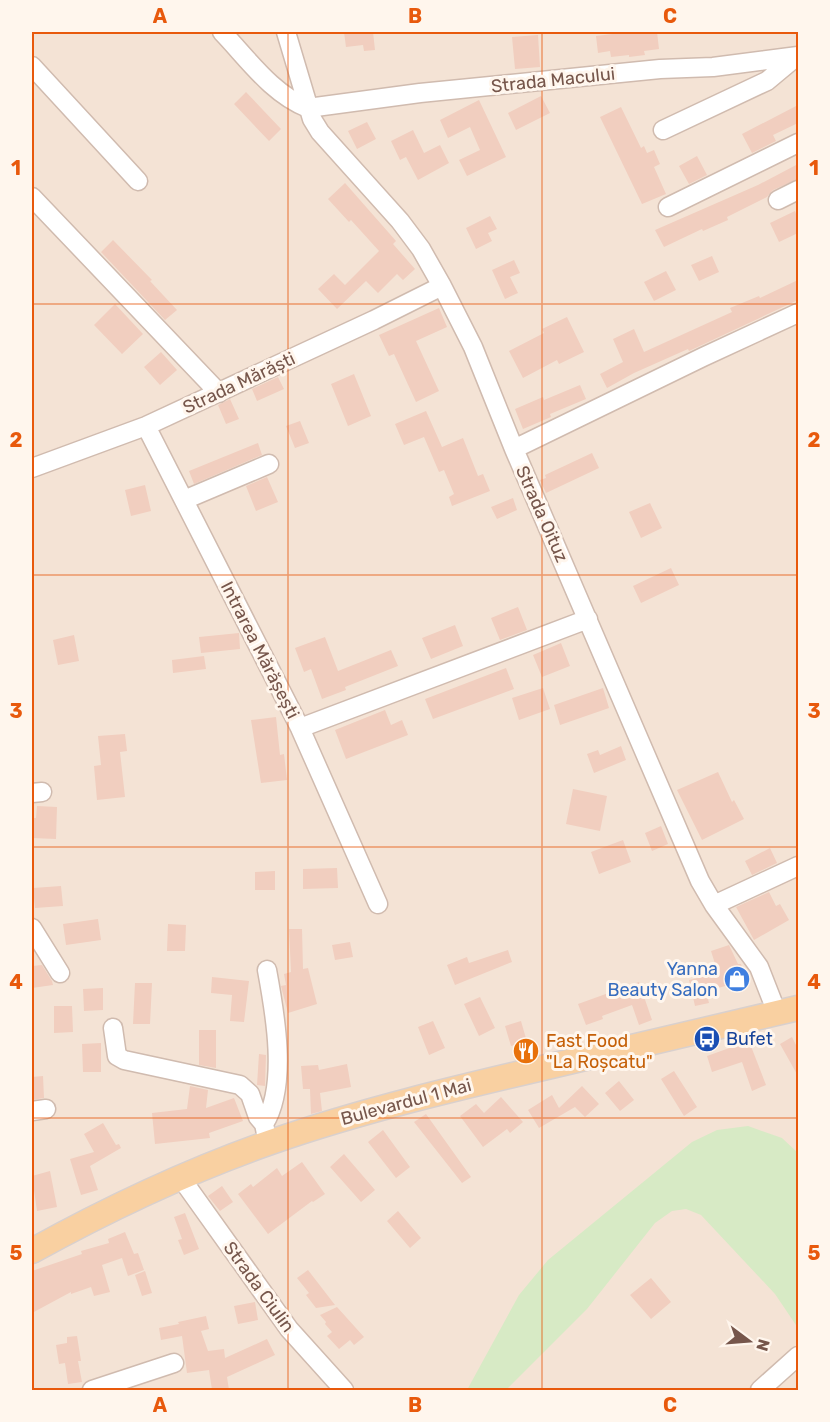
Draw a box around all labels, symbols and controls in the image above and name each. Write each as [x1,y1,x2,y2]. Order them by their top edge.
text: A [153,4,168,28]
text: B [408,4,422,28]
text: C [663,4,677,28]
street label: Strada Macului [490,63,616,97]
text: 1 [11,156,21,180]
text: 1 [809,156,819,180]
street label: Strada Mărăști [179,347,299,419]
text: 2 [10,428,23,452]
text: 2 [808,428,821,452]
street label: Strada Oituz [511,462,573,566]
street label: Intrarea Mărășești [216,578,304,722]
text: 3 [9,699,23,723]
text: 3 [807,699,821,723]
place label: Yanna Beauty Salon [607,958,718,1001]
shop icon: Yanna Beauty Salon [722,964,752,994]
text: 4 [9,970,23,994]
text: 4 [807,970,821,994]
bus stop icon: Bufet [692,1024,722,1054]
place label: Bufet [726,1028,773,1050]
place label: Fast Food "La Roșcatu" [546,1030,653,1073]
restaurant icon: Fast Food "La Roșcatu" [511,1036,541,1066]
street label: Bulevardul 1 Mai [338,1074,474,1130]
street label: Strada Ciulin [219,1237,299,1337]
text: 5 [10,1241,23,1265]
text: 5 [808,1241,821,1265]
north arrow [719,1311,779,1371]
text: N [752,1337,774,1353]
text: A [153,1393,168,1417]
text: B [408,1393,422,1417]
text: C [663,1393,677,1417]

